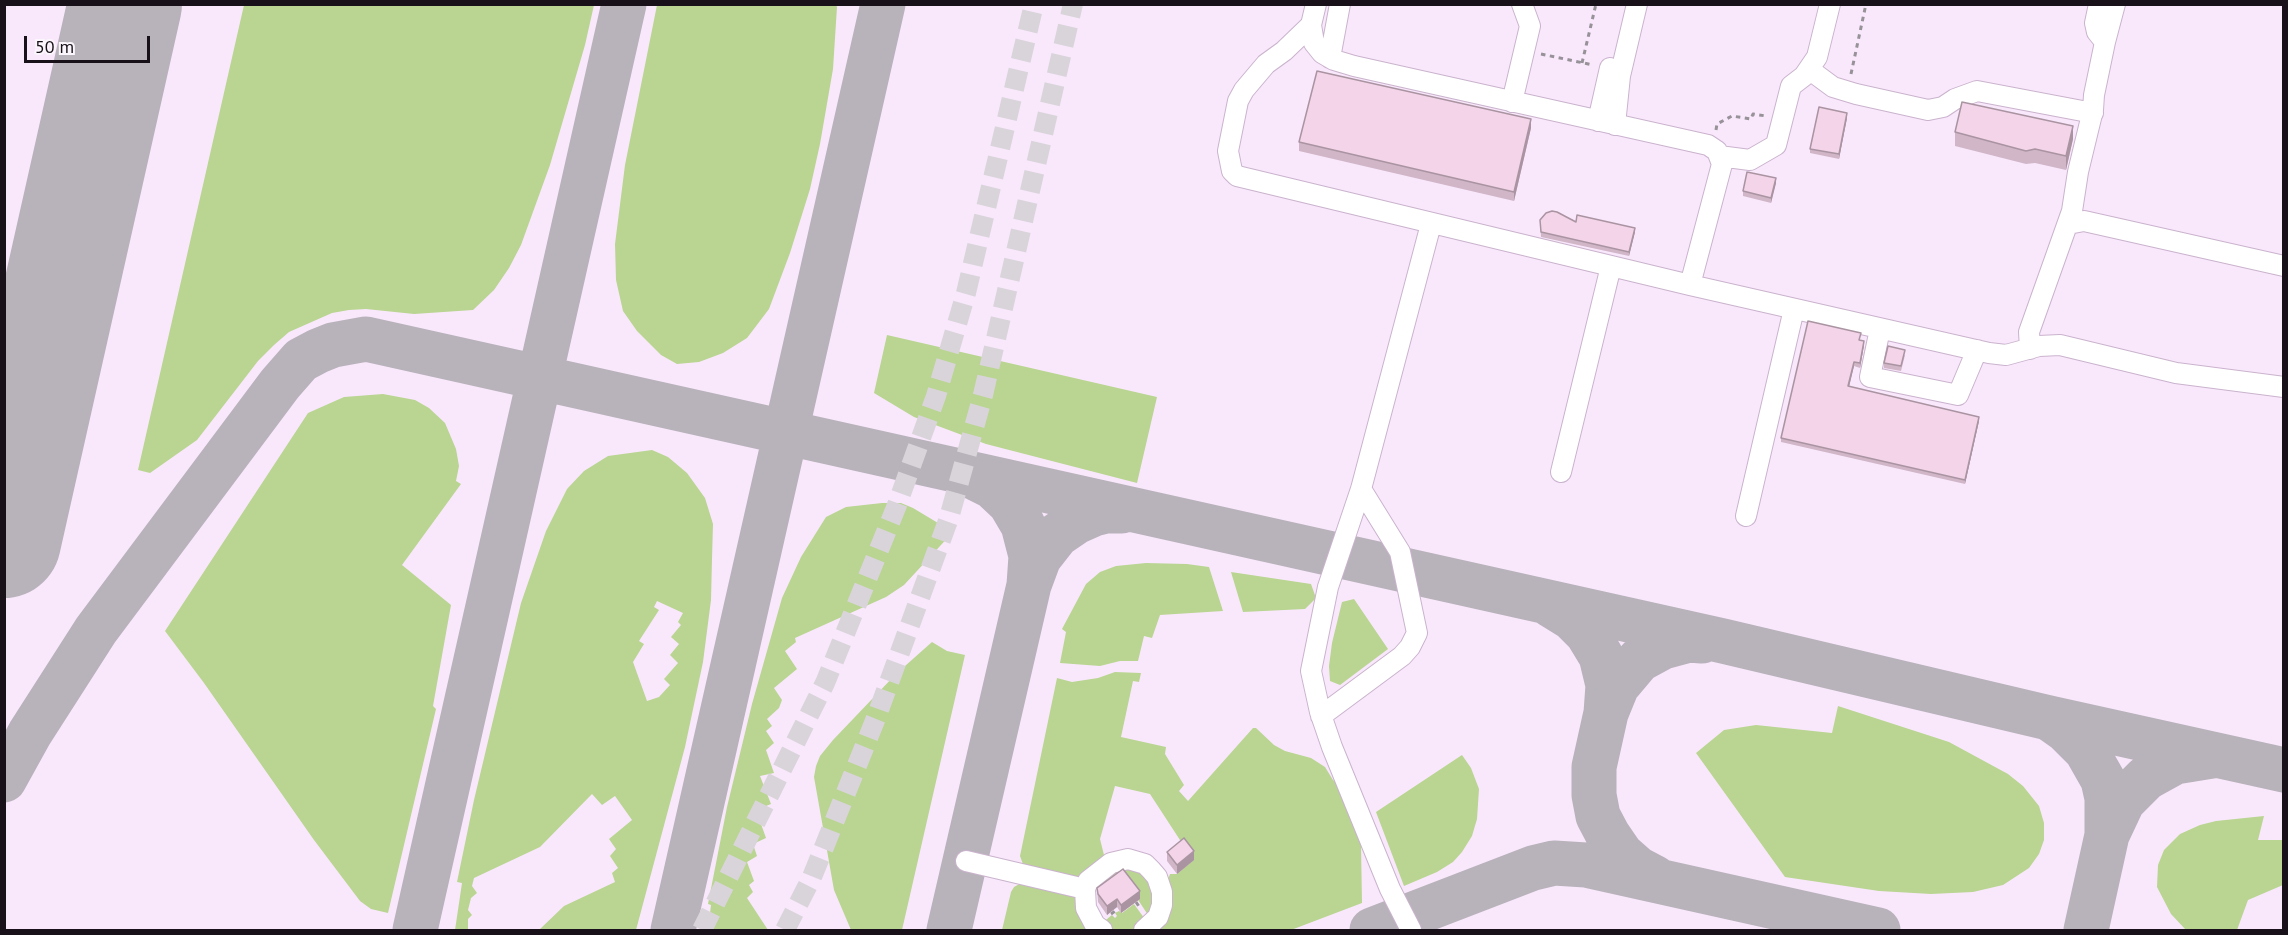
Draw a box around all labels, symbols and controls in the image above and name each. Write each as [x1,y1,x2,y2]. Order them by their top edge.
scale bar [27,24,153,62]
text: 50 m [35,35,74,58]

